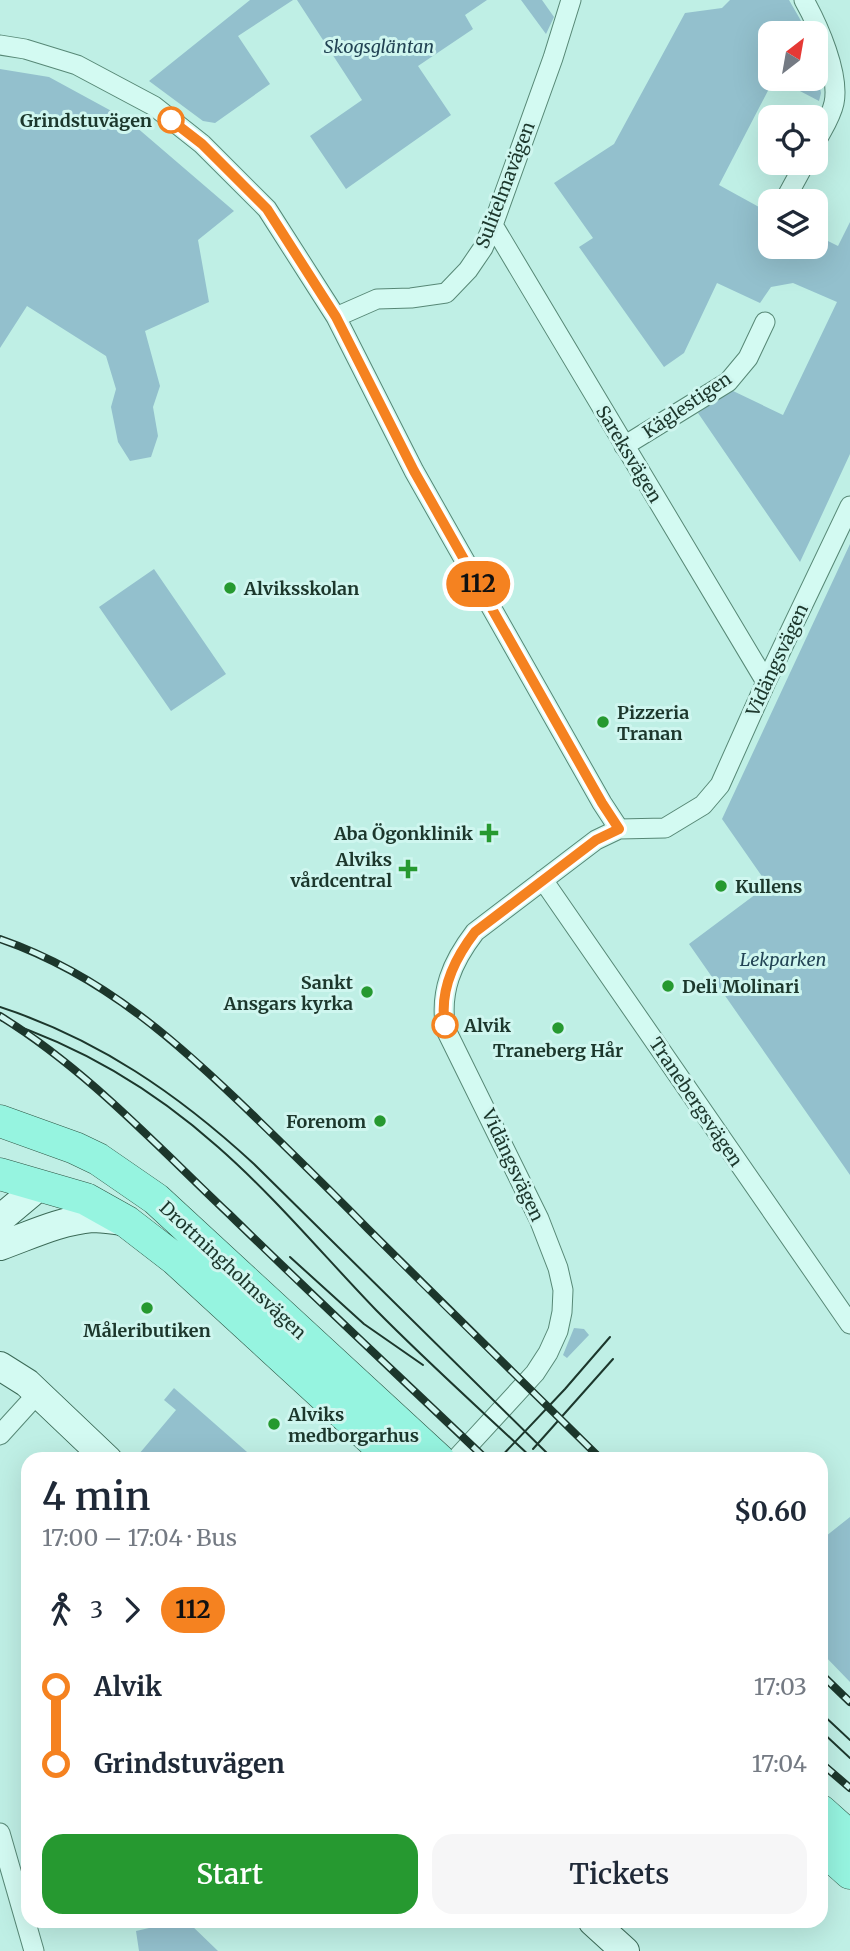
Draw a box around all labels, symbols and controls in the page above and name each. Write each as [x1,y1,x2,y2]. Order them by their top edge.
north arrow [758,21,828,91]
map controls [758,21,828,259]
park label: Skogsgläntan [324,35,434,58]
button: locate [758,105,828,175]
marker: Grindstuvägen [158,107,184,133]
place label: Grindstuvägen [20,109,152,132]
street label: Sulitelmavägen [470,118,540,251]
button: layers [758,189,828,259]
street label: Käglestigen [638,367,736,443]
street label: Sareksvägen [591,401,667,507]
line badge: 112 [438,561,518,607]
text: 112 [460,568,496,599]
place label: Alviksskolan [243,577,359,600]
marker: Alviksskolan [222,580,238,596]
street label: Vidängsvägen [741,600,813,721]
place label: Pizzeria Tranan [617,701,689,745]
marker: Pizzeria Tranan [595,714,611,730]
place label: Aba Ögonklinik [333,822,473,845]
marker: Aba Ögonklinik [479,823,499,843]
place label: Alviks vårdcentral [289,848,392,892]
marker: Alviks vårdcentral [398,859,418,879]
place label: Kullens [735,875,802,898]
marker: Kullens [713,878,729,894]
park label: Lekparken [740,948,826,971]
place label: Sankt Ansgars kyrka [223,971,354,1015]
place label: Deli Molinari [682,975,799,998]
marker: Deli Molinari [660,978,676,994]
marker: Sankt Ansgars kyrka [359,984,375,1000]
marker: Alvik [432,1012,458,1038]
place label: Alvik [463,1014,511,1037]
marker: Traneberg Hår [550,1020,566,1036]
street label: Tranebergsvägen [644,1033,748,1171]
place label: Traneberg Hår [493,1039,623,1062]
street label: Vidängsvägen [477,1104,549,1225]
place label: Forenom [286,1110,366,1133]
marker: Forenom [372,1113,388,1129]
street label: Drottningholmsvägen [155,1196,311,1344]
marker: Måleributiken [139,1300,155,1316]
place label: Måleributiken [83,1319,211,1342]
place label: Alviks medborgarhus [287,1403,419,1447]
marker: Alviks medborgarhus [266,1416,282,1432]
text: 4 min [42,1473,151,1520]
text: $0.60 [734,1495,807,1528]
text: 17:00 – 17:04 · Bus [42,1523,237,1552]
icon: walk [42,1591,80,1629]
icon: forward [113,1591,151,1629]
text: 112 [175,1594,211,1625]
text: 3 [90,1595,103,1624]
text: Alvik [94,1670,162,1703]
text: 17:03 [754,1672,807,1701]
text: Grindstuvägen [94,1747,285,1780]
text: 17:04 [752,1749,807,1778]
button: Start [42,1834,418,1914]
button: Tickets [432,1834,807,1914]

